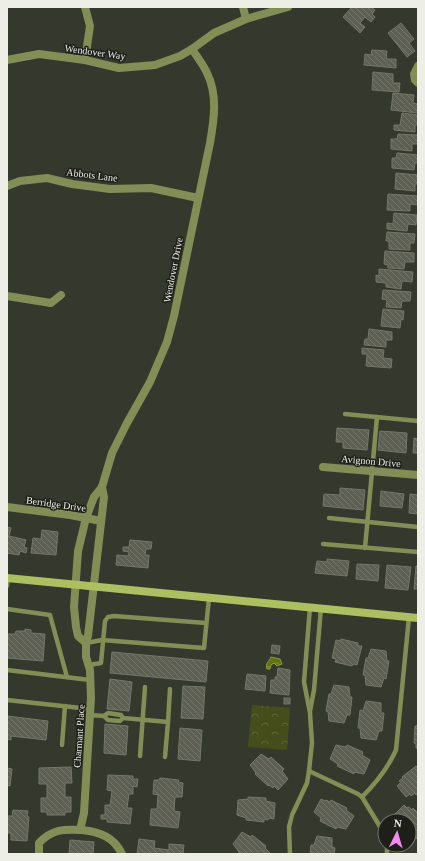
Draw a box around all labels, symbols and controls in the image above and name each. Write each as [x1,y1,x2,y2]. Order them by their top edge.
street label: Wendover Way [64,42,126,62]
street label: Abbots Lane [66,166,119,184]
street label: Wendover Drive [161,236,185,304]
street label: Avignon Drive [341,453,402,469]
street label: Berridge Drive [25,494,87,514]
street label: Charmant Place [71,703,87,768]
north arrow [377,813,417,853]
text: N [393,817,402,829]

